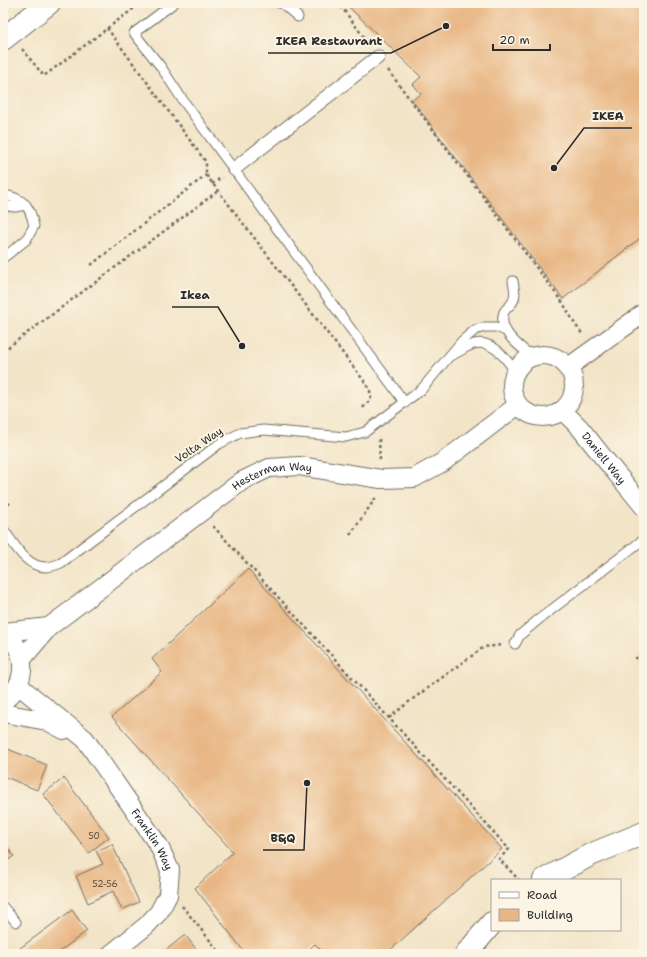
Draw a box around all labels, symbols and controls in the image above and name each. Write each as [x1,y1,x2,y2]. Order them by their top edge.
scale bar [493,26,550,52]
callout: IKEA Restaurant [268,29,391,53]
text: 20 m [499,32,530,48]
text: IKEA Restaurant [276,33,383,49]
callout: IKEA [584,104,632,128]
text: IKEA [592,108,624,124]
callout: Ikea [172,283,218,307]
text: Ikea [180,287,211,303]
street label: Volta Way [172,423,226,467]
street label: Daniell Way [578,429,630,487]
street label: Hesterman Way [229,458,313,494]
street label: Franklin Way [128,806,177,872]
callout: B&Q [263,826,304,850]
house number: 50 [88,830,100,842]
text: B&Q [271,830,295,846]
house number: 52-56 [92,878,118,890]
legend [491,879,621,931]
text: Road [527,887,558,903]
text: Building [527,907,573,923]

